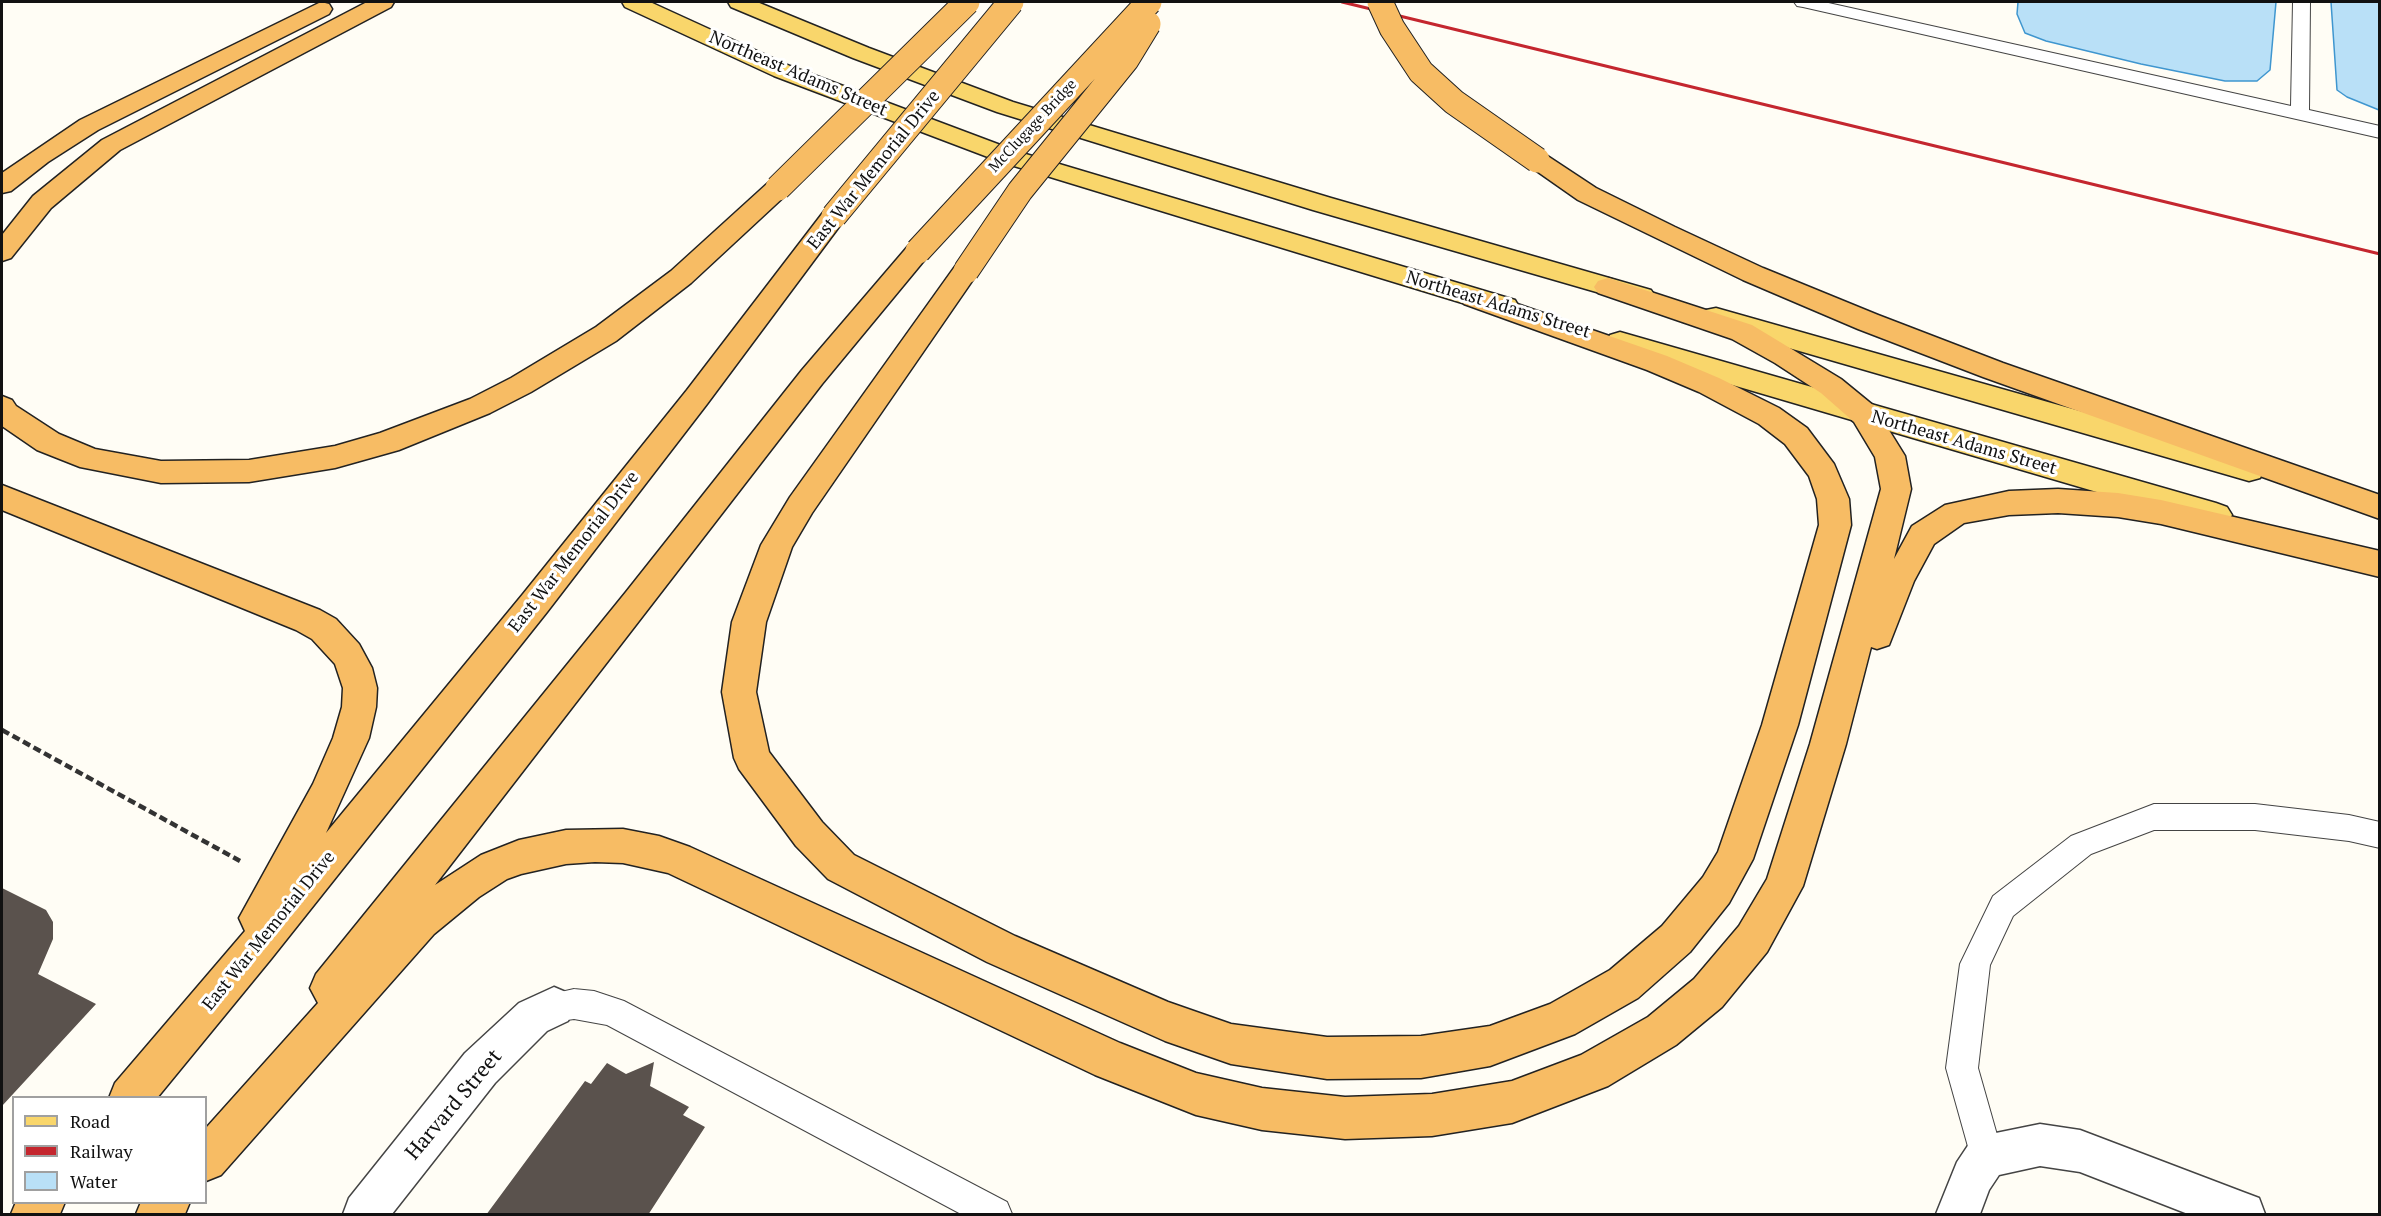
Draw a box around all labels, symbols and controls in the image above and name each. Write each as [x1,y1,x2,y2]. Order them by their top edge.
street label: Northeast Adams Street [706,27,890,121]
street label: McClugage Bridge [985,76,1081,176]
street label: East War Memorial Drive [803,86,945,254]
street label: Northeast Adams Street [1403,267,1593,343]
street label: Northeast Adams Street [1869,406,2059,480]
street label: East War Memorial Drive [504,467,644,637]
street label: East War Memorial Drive [198,847,340,1015]
street label: Harvard Street [401,1045,507,1165]
legend [12,1096,207,1204]
text: Road [70,1109,110,1133]
text: Railway [70,1139,133,1163]
text: Water [70,1169,117,1193]

